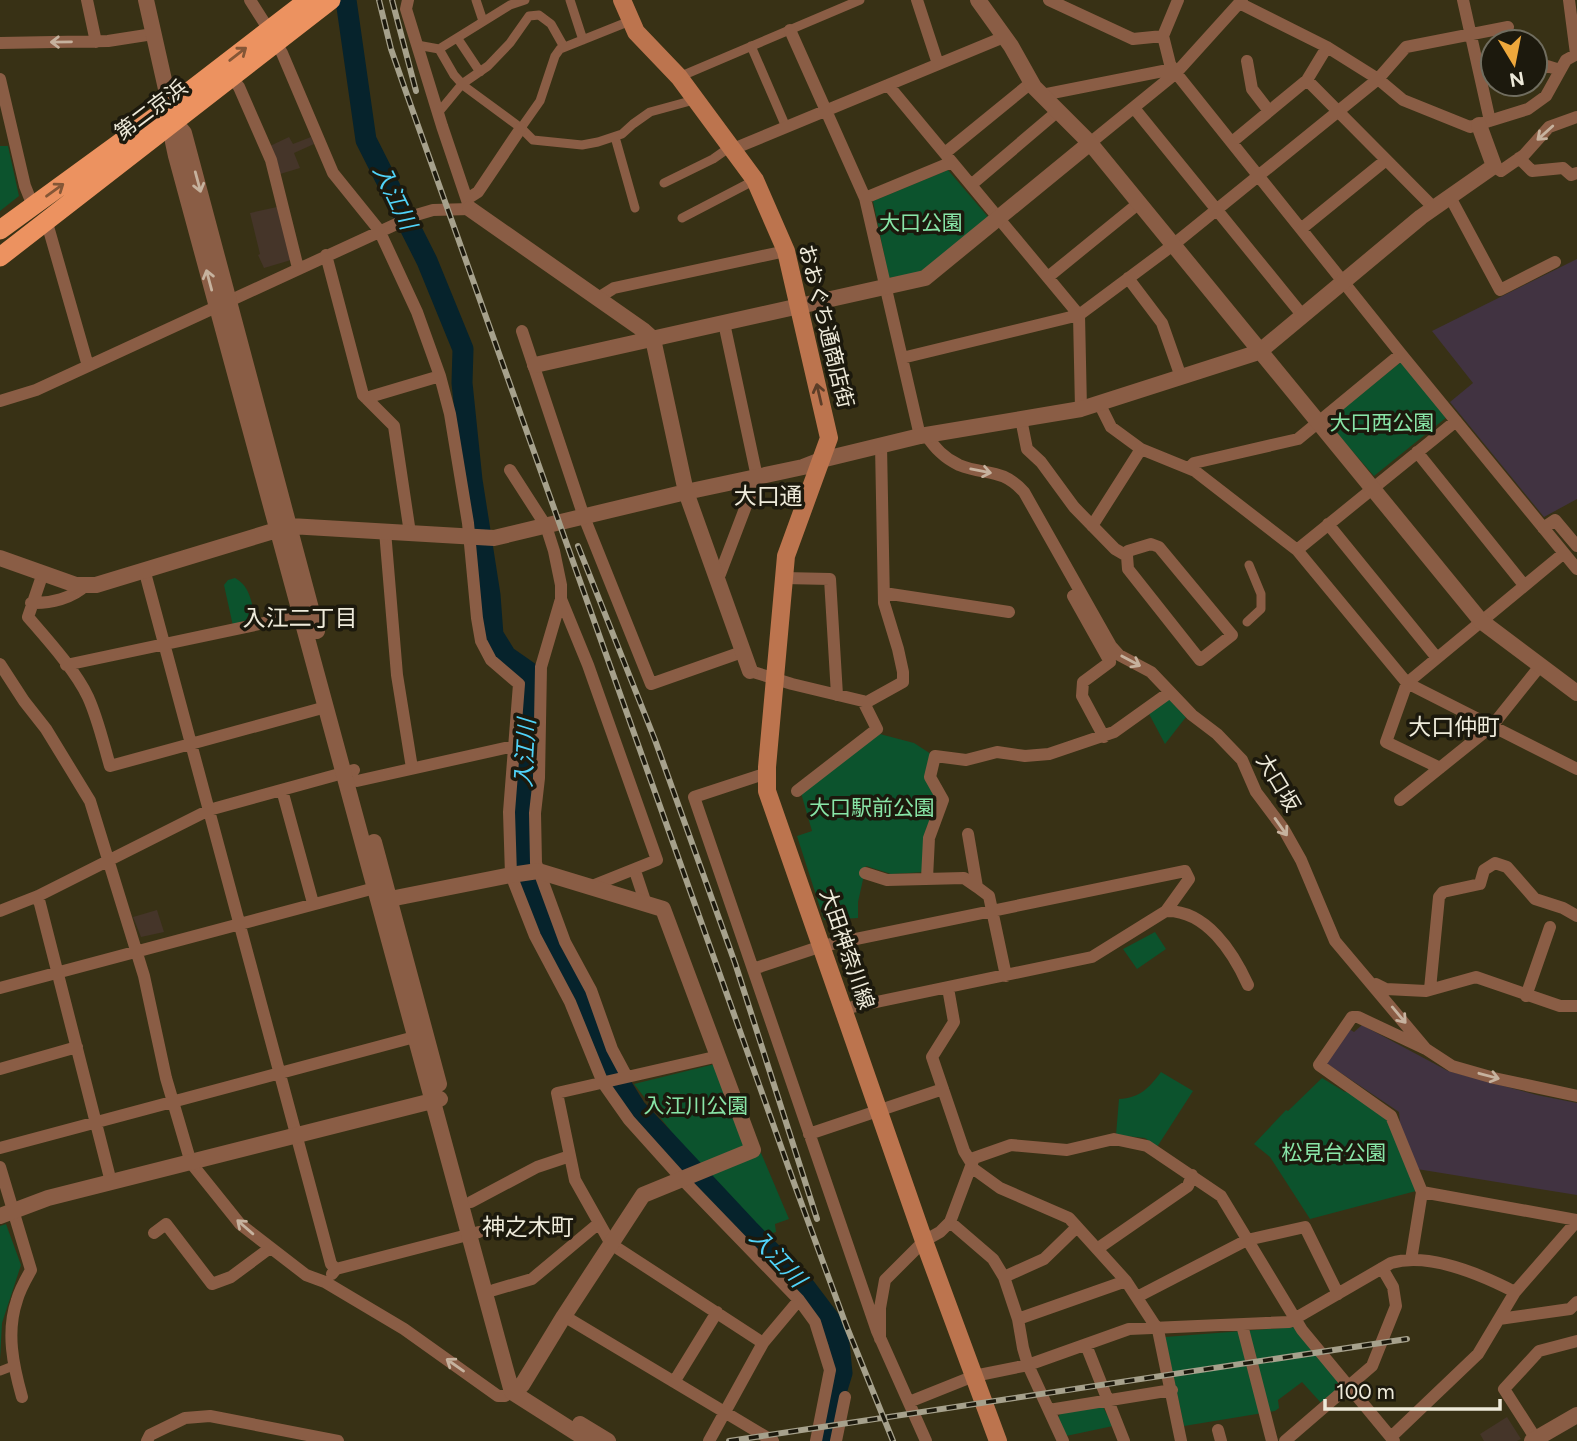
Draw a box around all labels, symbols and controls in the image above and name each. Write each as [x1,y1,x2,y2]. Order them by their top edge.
north arrow [1479,28,1549,98]
one-way arrow [50,35,73,49]
one-way arrow [228,46,246,61]
text: N [1508,67,1526,92]
street label: 第二京浜 [110,74,192,145]
one-way arrow [1536,125,1554,141]
water label: 入江川 [367,160,424,237]
one-way arrow [192,171,205,193]
one-way arrow [45,182,64,197]
park label: 大口公園 [879,210,963,235]
street label: おおぐち通商店街 [794,241,859,410]
one-way arrow [202,269,215,291]
one-way arrow [812,383,825,406]
park label: 大口西公園 [1330,410,1435,435]
one-way arrow [969,464,992,478]
district label: 大口通 [734,482,803,510]
district label: 入江二丁目 [243,604,358,632]
one-way arrow [1121,654,1141,668]
district label: 大口仲町 [1408,713,1500,741]
water label: 入江川 [509,715,541,788]
street label: 大口坂 [1251,749,1305,816]
park label: 大口駅前公園 [809,795,935,820]
one-way arrow [1274,817,1288,836]
street label: 大田神奈川線 [815,885,880,1012]
one-way arrow [1391,1006,1407,1024]
one-way arrow [1477,1070,1499,1083]
park label: 入江川公園 [644,1093,749,1118]
park label: 松見台公園 [1282,1140,1387,1165]
district label: 神之木町 [482,1213,574,1241]
one-way arrow [236,1219,254,1235]
water label: 入江川 [744,1223,814,1295]
one-way arrow [446,1358,465,1372]
scale bar [1325,1368,1500,1412]
text: 100 m [1336,1379,1395,1404]

